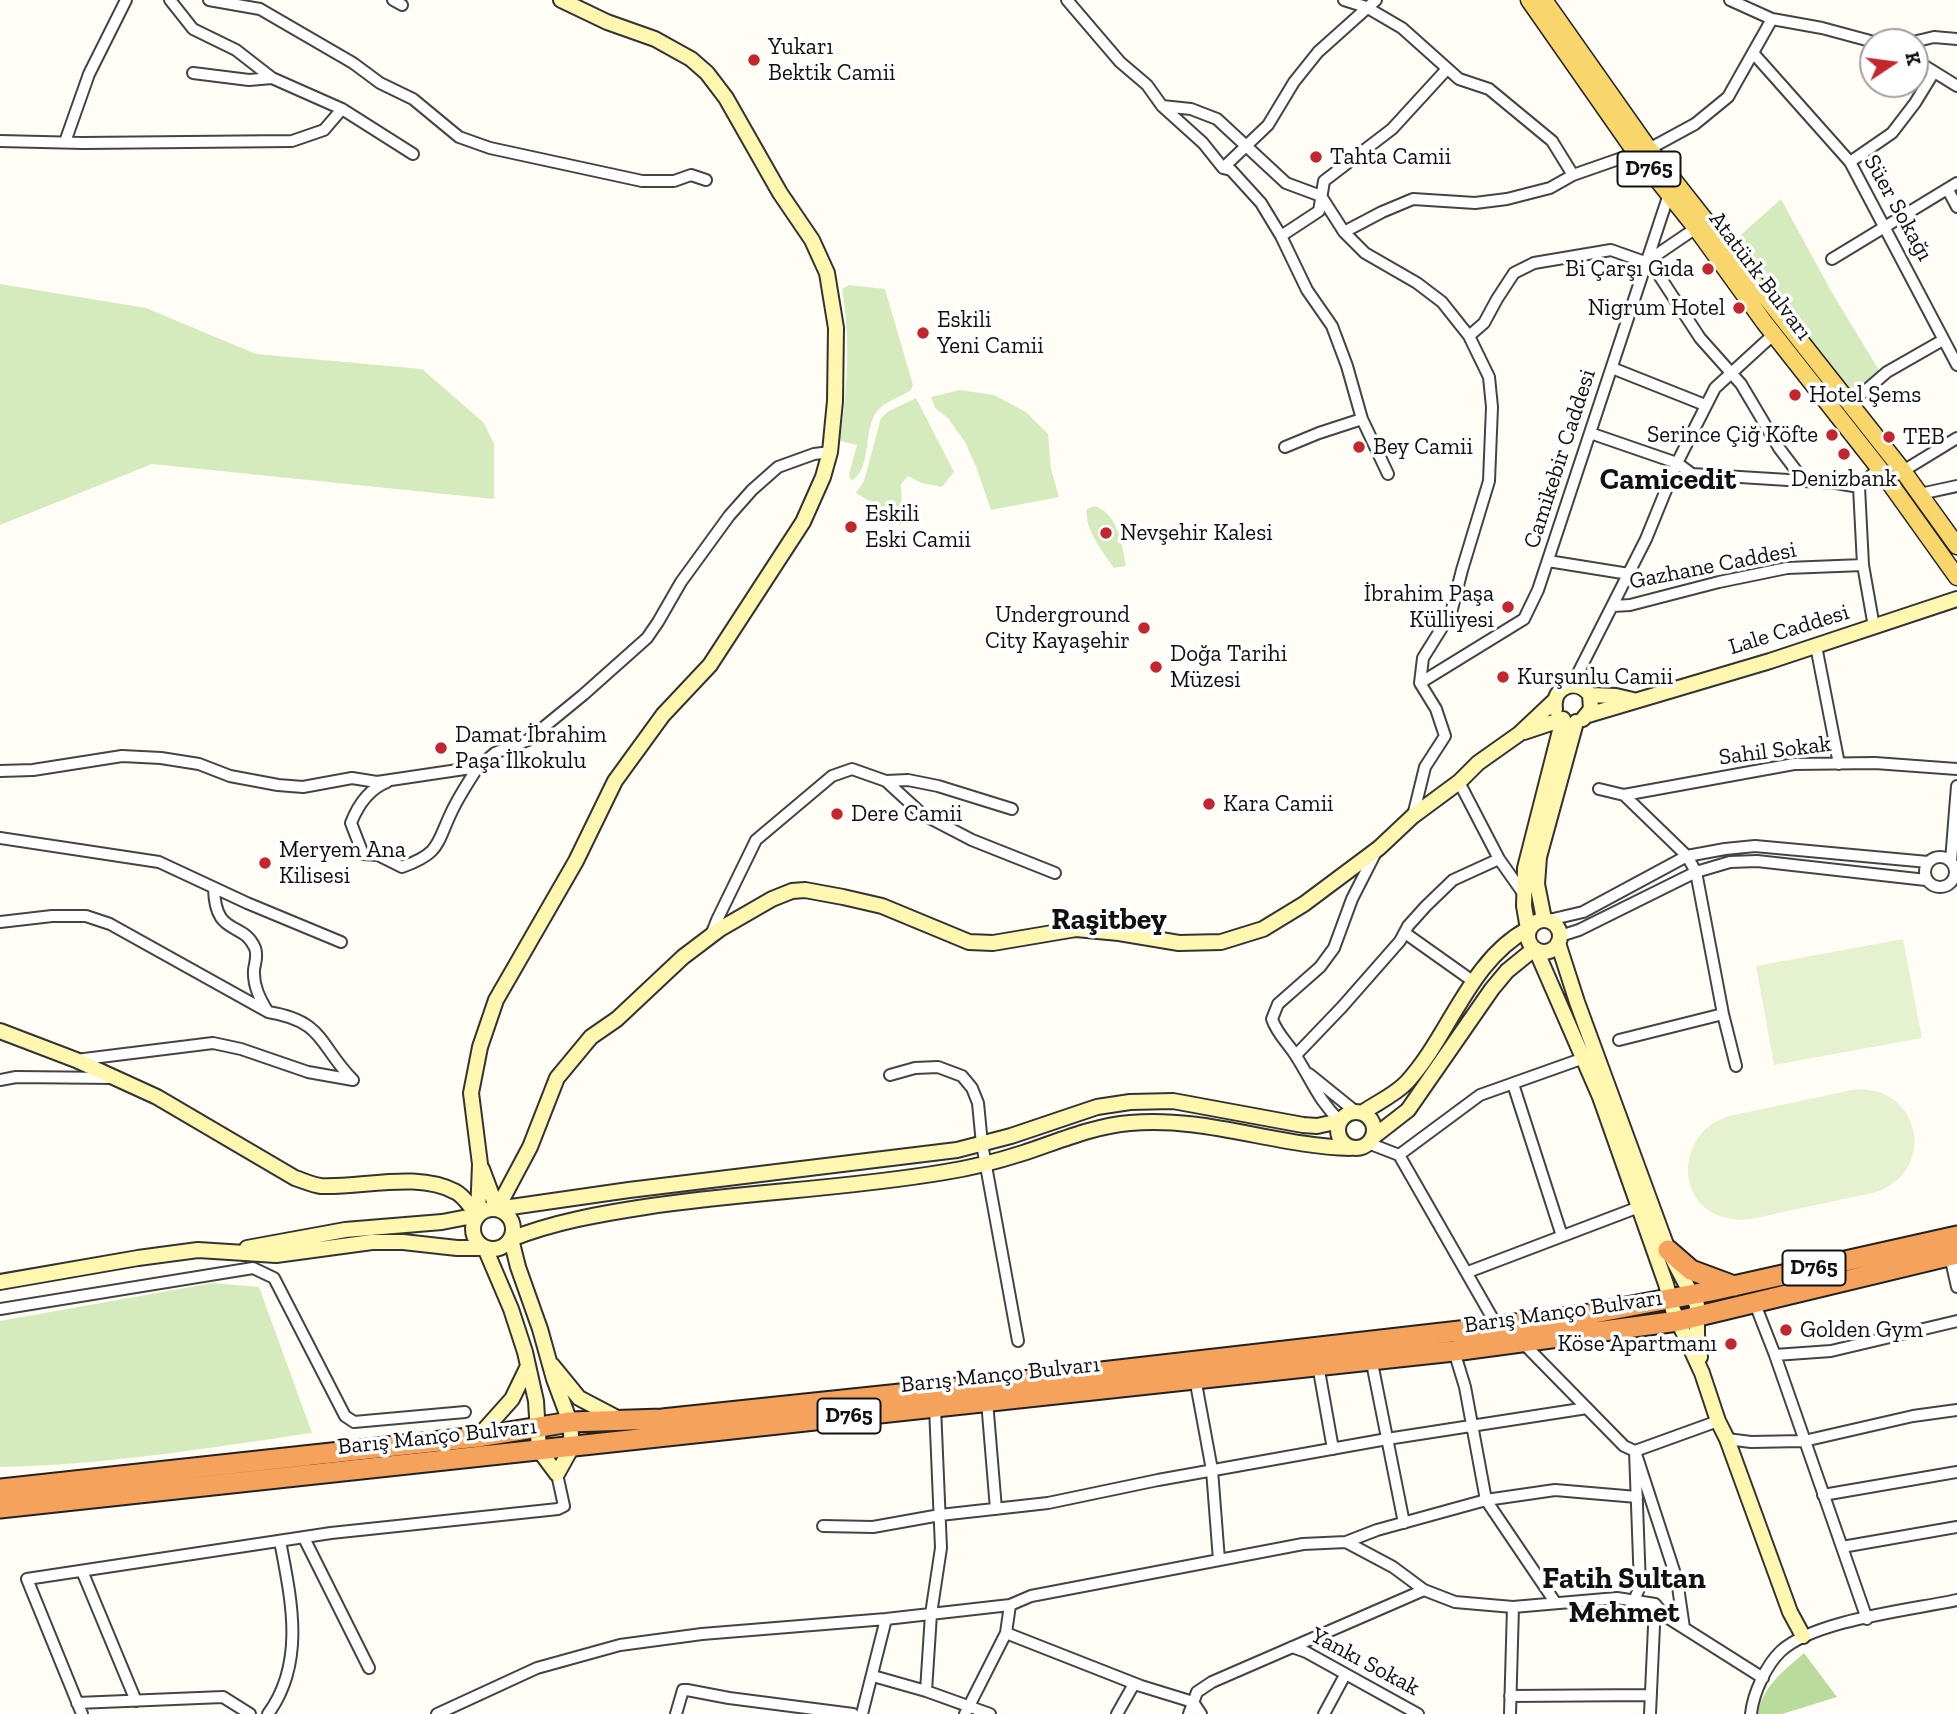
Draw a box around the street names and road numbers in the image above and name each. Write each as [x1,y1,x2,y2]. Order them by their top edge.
street label: Süer Sokağı [1858,150,1938,266]
road number: D765 [1618,152,1680,186]
street label: Atatürk Bulvarı [1703,206,1817,346]
street label: Camikebir Caddesi [1518,366,1602,552]
street label: Gazhane Caddesi [1627,536,1799,596]
street label: Lale Caddesi [1726,599,1852,661]
street label: Sahil Sokak [1717,730,1833,772]
road number: D765 [1783,1250,1846,1286]
street label: Barış Manço Bulvarı [1462,1284,1664,1340]
street label: Barış Manço Bulvarı [899,1351,1101,1399]
road number: D765 [818,1398,880,1434]
street label: Barış Manço Bulvarı [336,1413,538,1461]
street label: Yankı Sokak [1306,1622,1424,1702]

